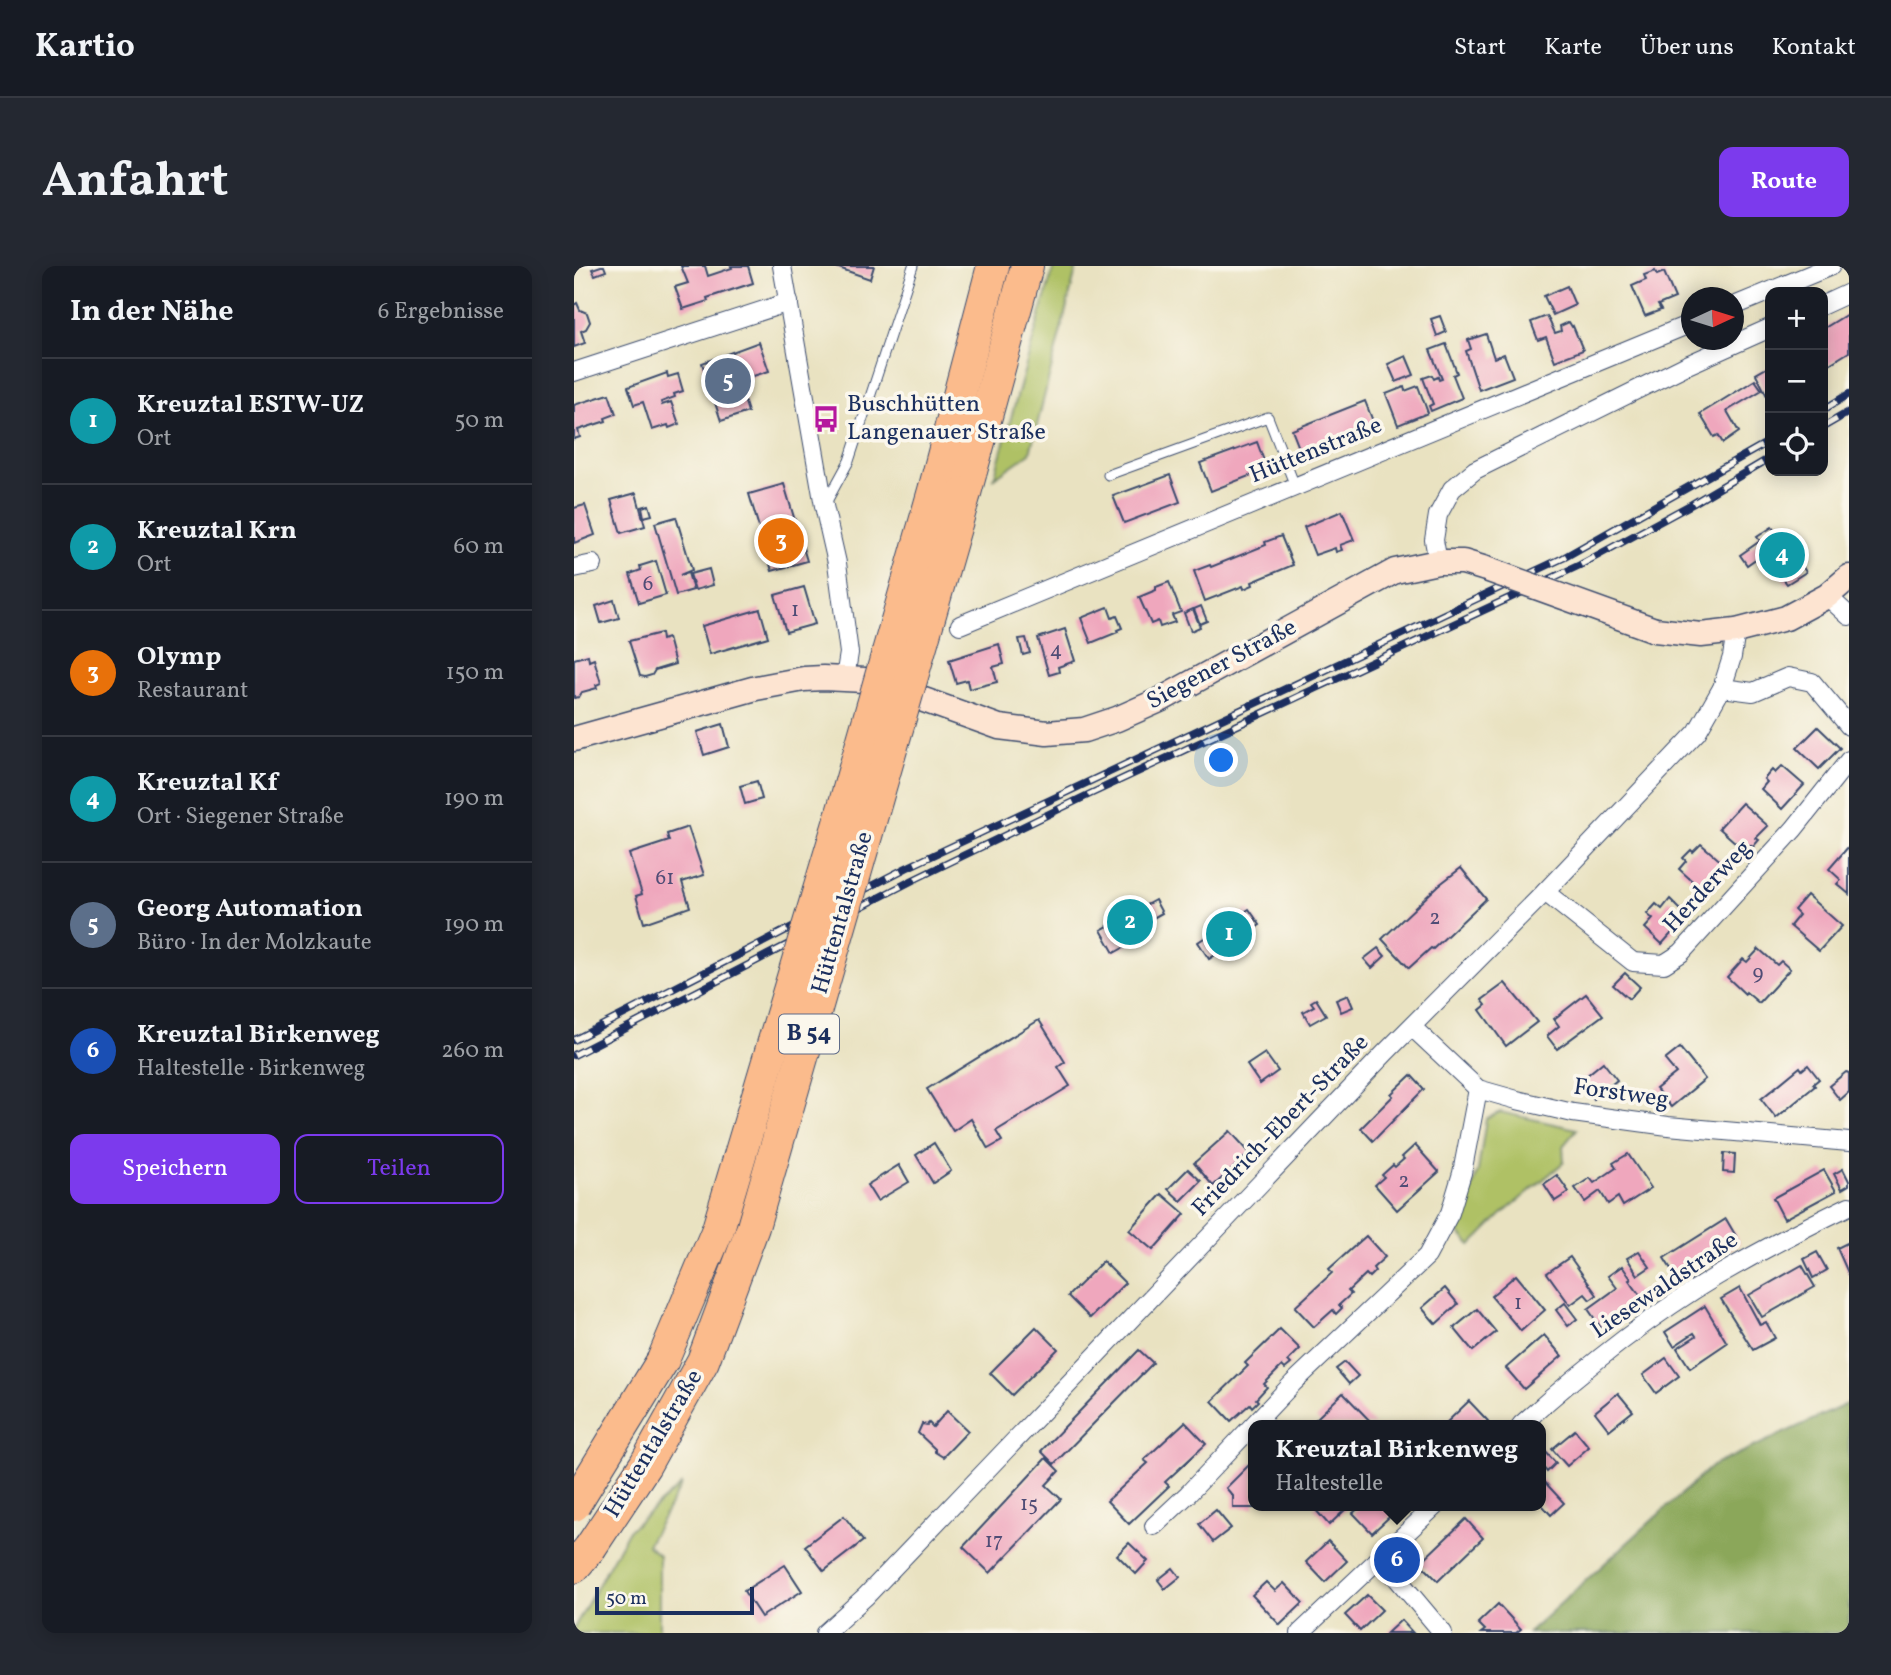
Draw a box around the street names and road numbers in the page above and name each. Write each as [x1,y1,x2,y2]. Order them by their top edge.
street label: Hüttenstraße [1245,409,1387,493]
street label: Siegener Straße [1141,611,1303,719]
street label: Hüttentalstraße [804,828,882,998]
street label: Herderweg [1656,833,1760,941]
road number: B 54 [779,1014,839,1054]
street label: Friedrich-Ebert-Straße [1185,1027,1377,1225]
street label: Forstweg [1571,1071,1671,1117]
street label: Liesewaldstraße [1585,1224,1745,1348]
street label: Hüttentalstraße [596,1363,712,1525]

